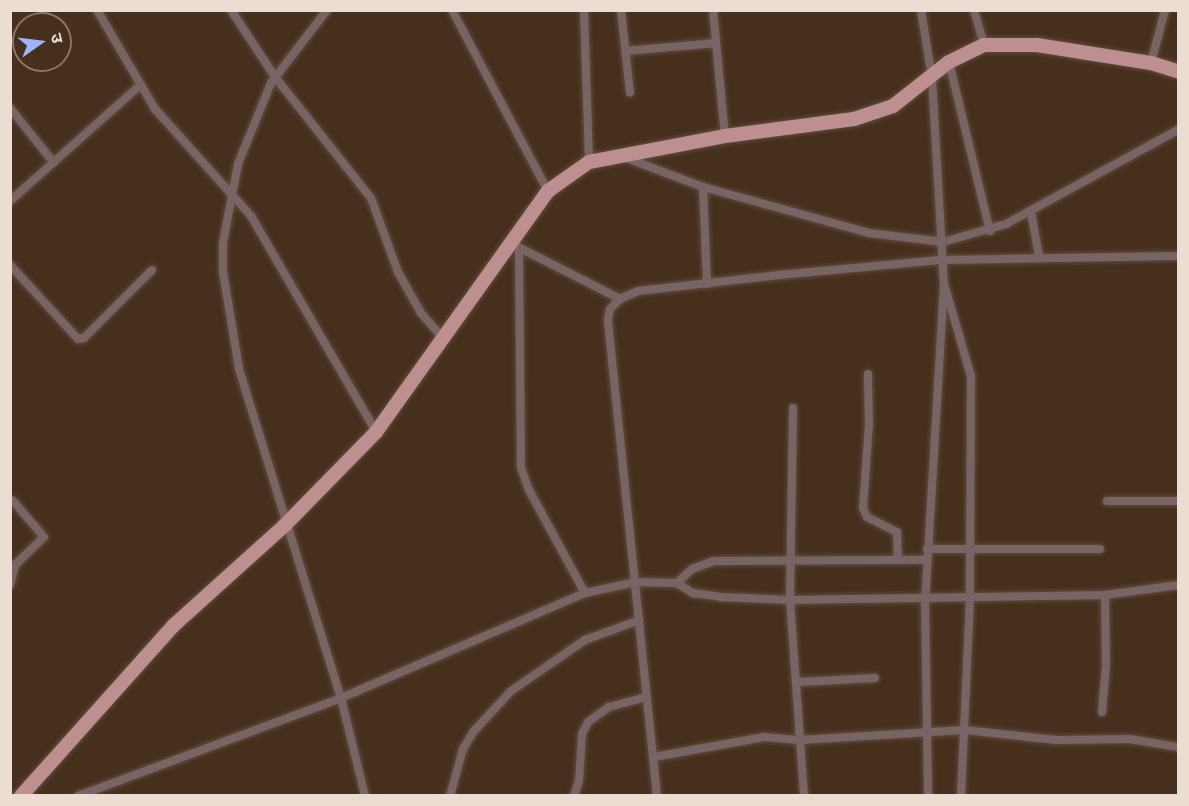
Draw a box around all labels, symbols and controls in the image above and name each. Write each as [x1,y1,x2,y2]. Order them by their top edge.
north arrow [12,12,72,72]
text: उ [46,31,69,45]

